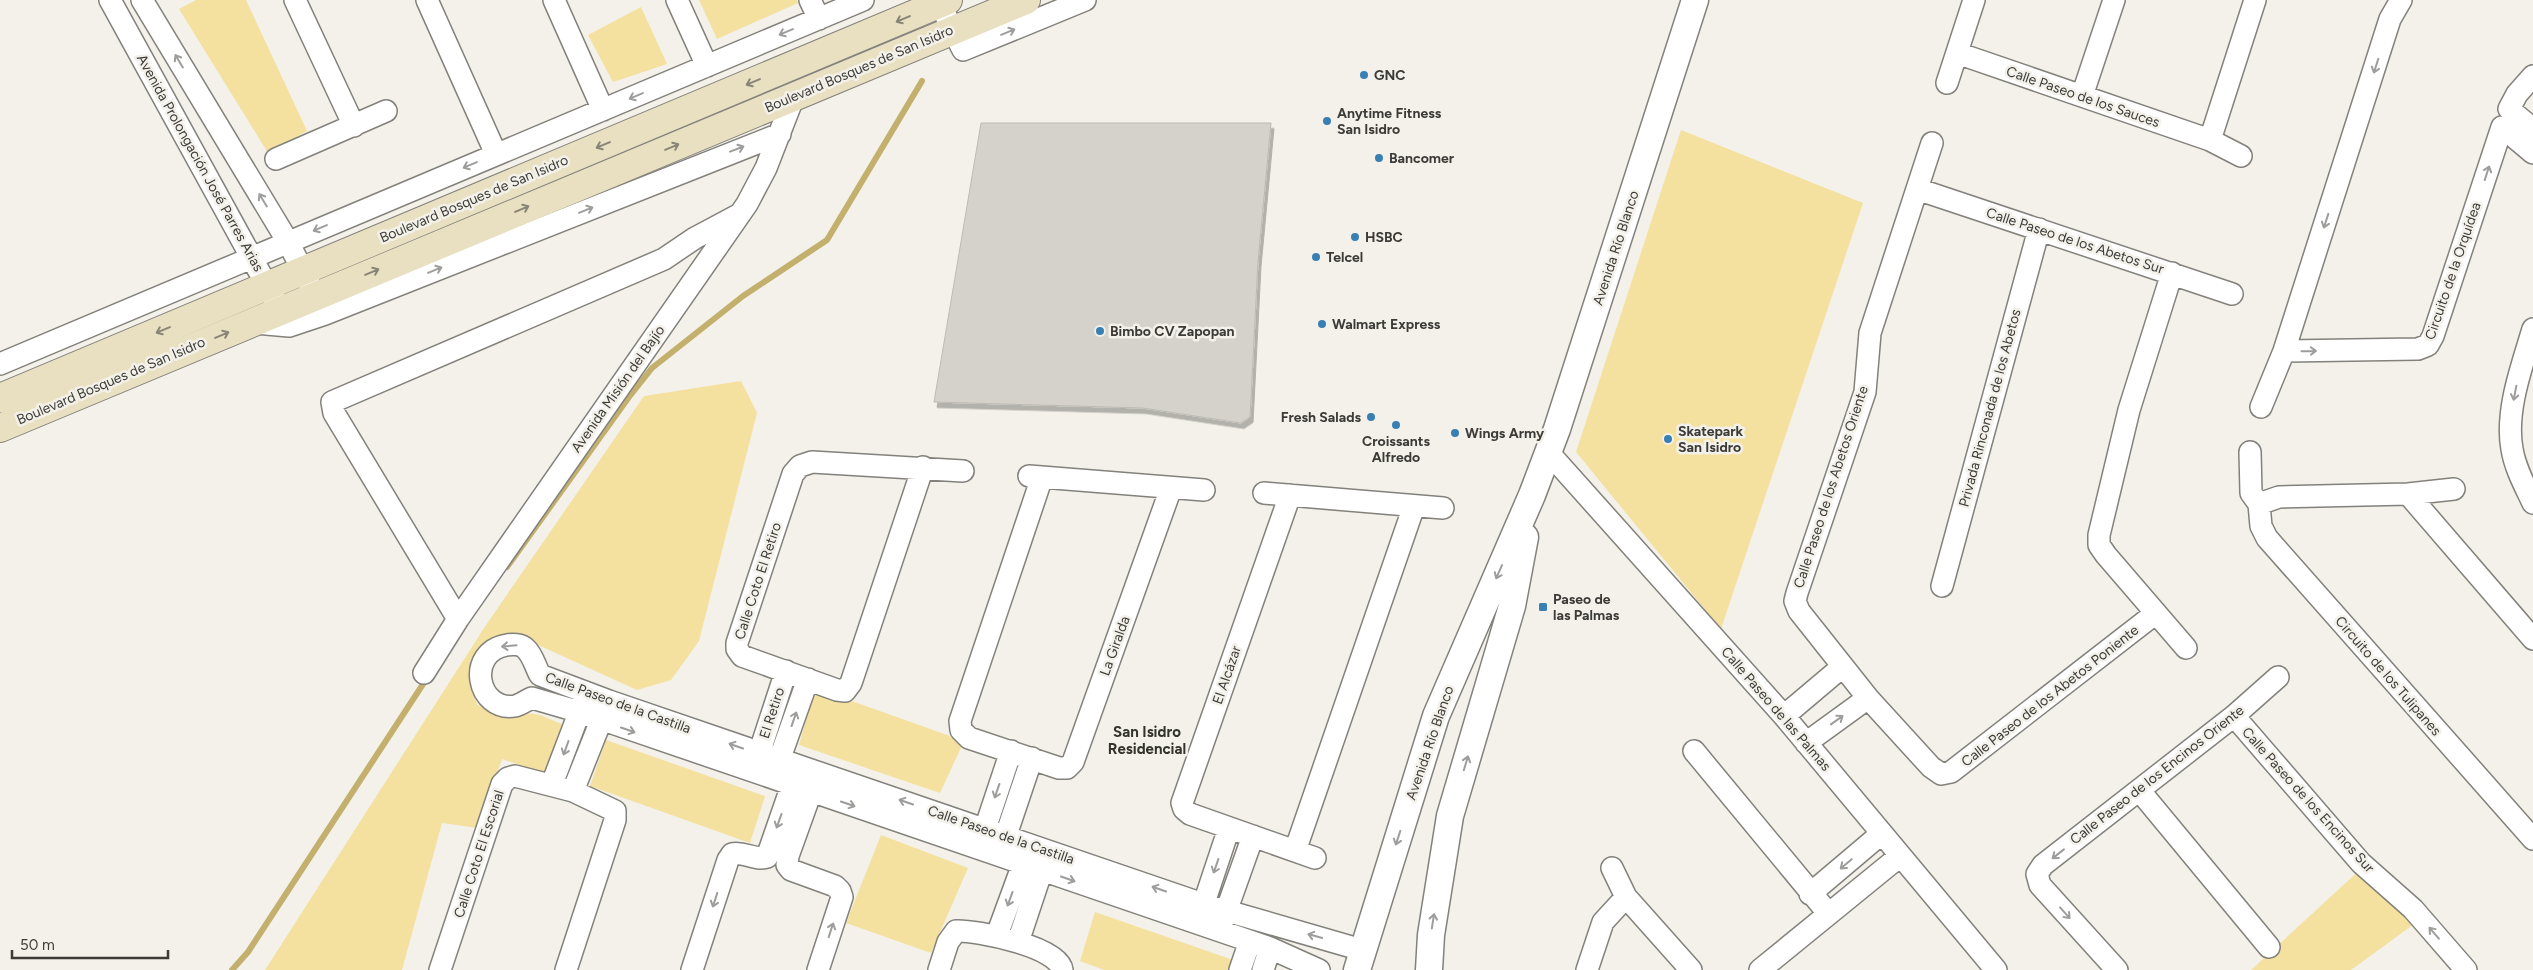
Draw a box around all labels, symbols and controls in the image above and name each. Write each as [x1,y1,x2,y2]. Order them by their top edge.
one-way arrow [896,15,911,24]
street label: Boulevard Bosques de San Isidro [762,21,956,117]
one-way arrow [1000,26,1015,36]
one-way arrow [779,28,794,38]
street label: Avenida Prolongación José Parres Arias [133,51,267,275]
one-way arrow [173,55,183,69]
one-way arrow [2370,57,2380,73]
street label: Calle Paseo de los Sauces [2004,63,2162,131]
place label: GNC [1374,67,1405,84]
marker: GNC [1358,69,1370,81]
one-way arrow [746,77,761,87]
one-way arrow [629,91,644,101]
place label: Anytime Fitness San Isidro [1337,105,1442,138]
marker: Anytime Fitness San Isidro [1321,115,1333,127]
one-way arrow [596,140,611,150]
one-way arrow [664,142,679,151]
one-way arrow [729,144,744,153]
place label: Bancomer [1389,150,1455,167]
street label: Boulevard Bosques de San Isidro [377,151,571,247]
marker: Bancomer [1373,152,1385,164]
one-way arrow [463,161,478,171]
one-way arrow [2483,165,2492,181]
street label: Avenida Río Blanco [1589,188,1643,308]
one-way arrow [257,194,267,208]
street label: Circuito de la Orquídea [2421,200,2485,342]
one-way arrow [514,204,529,214]
one-way arrow [578,204,593,214]
street label: Calle Paseo de los Abetos Sur [1984,204,2166,278]
one-way arrow [2321,212,2330,228]
one-way arrow [313,224,328,234]
place label: HSBC [1365,229,1403,246]
marker: HSBC [1349,231,1361,243]
place label: Telcel [1326,249,1363,266]
marker: Telcel [1310,251,1322,263]
one-way arrow [427,265,442,274]
one-way arrow [364,266,379,276]
street label: Privada Rinconada de los Abetos [1955,307,2025,509]
place label: Walmart Express [1332,316,1441,333]
marker: Walmart Express [1316,318,1328,330]
street label: Avenida Misión del Bajío [568,322,668,456]
place label: Bimbo CV Zapopan [1110,323,1235,340]
one-way arrow [156,325,171,335]
marker: Bimbo CV Zapopan [1094,325,1106,337]
one-way arrow [214,329,229,339]
street label: Boulevard Bosques de San Isidro [14,333,208,429]
one-way arrow [2300,346,2317,356]
street label: Calle Paseo de los Abetos Oriente [1790,383,1872,590]
one-way arrow [2509,384,2519,400]
place label: Fresh Salads [1281,409,1361,426]
marker: Fresh Salads [1365,411,1377,423]
marker: Croissants Alfredo [1390,419,1402,431]
place label: Skatepark San Isidro [1678,423,1744,456]
place label: Wings Army [1465,425,1545,442]
marker: Wings Army [1449,427,1461,439]
place label: Croissants Alfredo [1362,433,1430,466]
marker: Skatepark San Isidro [1662,433,1674,445]
street label: Calle Coto El Retiro [731,520,785,642]
one-way arrow [1493,564,1503,579]
place label: Paseo de las Palmas [1553,591,1620,624]
marker: Paseo de las Palmas [1537,601,1549,613]
street label: Circuito de los Tulipanes [2332,613,2444,739]
street label: La Giralda [1096,614,1134,678]
street label: Calle Paseo de los Abetos Poniente [1958,621,2142,770]
one-way arrow [501,641,517,650]
street label: El Alcázar [1209,643,1245,707]
street label: Calle Paseo de las Palmas [1718,644,1834,774]
street label: Calle Paseo de la Castilla [543,669,693,737]
street label: Avenida Río Blanco [1402,684,1458,802]
street label: El Retiro [756,685,788,741]
street label: Calle Paseo de los Encinos Oriente [2067,702,2248,848]
one-way arrow [790,712,800,728]
one-way arrow [1830,715,1843,726]
district label: San Isidro Residencial [1108,723,1186,758]
street label: Calle Paseo de los Encinos Sur [2238,724,2378,876]
one-way arrow [620,726,635,735]
one-way arrow [561,740,570,755]
one-way arrow [728,741,744,750]
one-way arrow [1461,755,1471,771]
one-way arrow [992,783,1002,799]
street label: Calle Coto El Escorial [450,788,508,920]
one-way arrow [899,797,915,807]
one-way arrow [840,800,856,810]
street label: Calle Paseo de la Castilla [925,802,1077,868]
one-way arrow [774,813,783,828]
one-way arrow [1392,829,1402,845]
one-way arrow [2052,848,2065,859]
one-way arrow [1211,858,1220,873]
one-way arrow [1840,858,1853,869]
one-way arrow [1060,875,1076,884]
one-way arrow [1152,884,1168,893]
one-way arrow [1005,891,1014,907]
one-way arrow [710,892,719,907]
one-way arrow [2059,906,2071,919]
one-way arrow [1429,914,1439,930]
one-way arrow [827,923,836,939]
one-way arrow [2429,927,2440,940]
scale bar [12,928,169,960]
one-way arrow [1307,931,1323,941]
text: 50 m [20,936,55,954]

